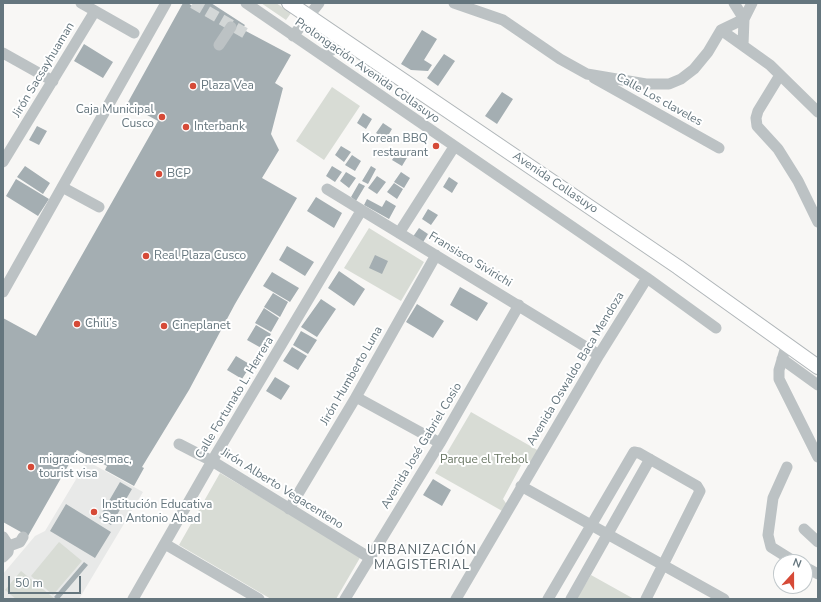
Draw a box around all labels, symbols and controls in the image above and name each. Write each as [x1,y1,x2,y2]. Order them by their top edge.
street label: Prolongación Avenida Collasuyo [292,15,442,127]
street label: Jirón Sacsayhuaman [10,20,78,120]
street label: Calle Los claveles [613,70,705,130]
place label: Plaza Vea [201,79,254,93]
marker: Plaza Vea [188,81,198,91]
place label: Caja Municipal Cusco [76,103,154,131]
marker: Caja Municipal Cusco [157,112,167,122]
place label: Interbank [194,120,245,134]
marker: Interbank [181,122,191,132]
place label: Korean BBQ restaurant [362,132,428,160]
marker: Korean BBQ restaurant [431,141,441,151]
street label: Avenida Collasuyo [510,149,600,217]
place label: BCP [167,167,191,181]
marker: BCP [154,169,164,179]
street label: Fransisco Sivirichi [426,229,514,291]
place label: Real Plaza Cusco [154,249,246,263]
marker: Real Plaza Cusco [141,251,151,261]
street label: Avenida Oswaldo Baca Mendoza [524,290,628,448]
place label: Chili’s [85,317,117,331]
marker: Chili’s [72,319,82,329]
place label: Cineplanet [172,319,230,333]
marker: Cineplanet [159,321,169,331]
street label: Jirón Humberto Luna [318,324,386,428]
street label: Calle Fortunato L. Herrera [193,334,277,462]
street label: Avenida José Gabriel Cosio [379,380,465,512]
street label: Jirón Alberto Vegacenteno [218,445,346,533]
place label: migraciones mac, tourist visa [39,453,132,481]
park label: Parque el Trebol [440,453,528,467]
marker: migraciones mac, tourist visa [26,462,36,472]
place label: Institución Educativa San Antonio Abad [102,498,212,526]
marker: Institución Educativa San Antonio Abad [89,507,99,517]
district label: URBANIZACIÓN MAGISTERIAL [367,543,477,574]
north arrow [773,554,813,594]
text: N [791,555,804,572]
scale bar [10,568,83,594]
text: 50 m [15,575,43,591]

